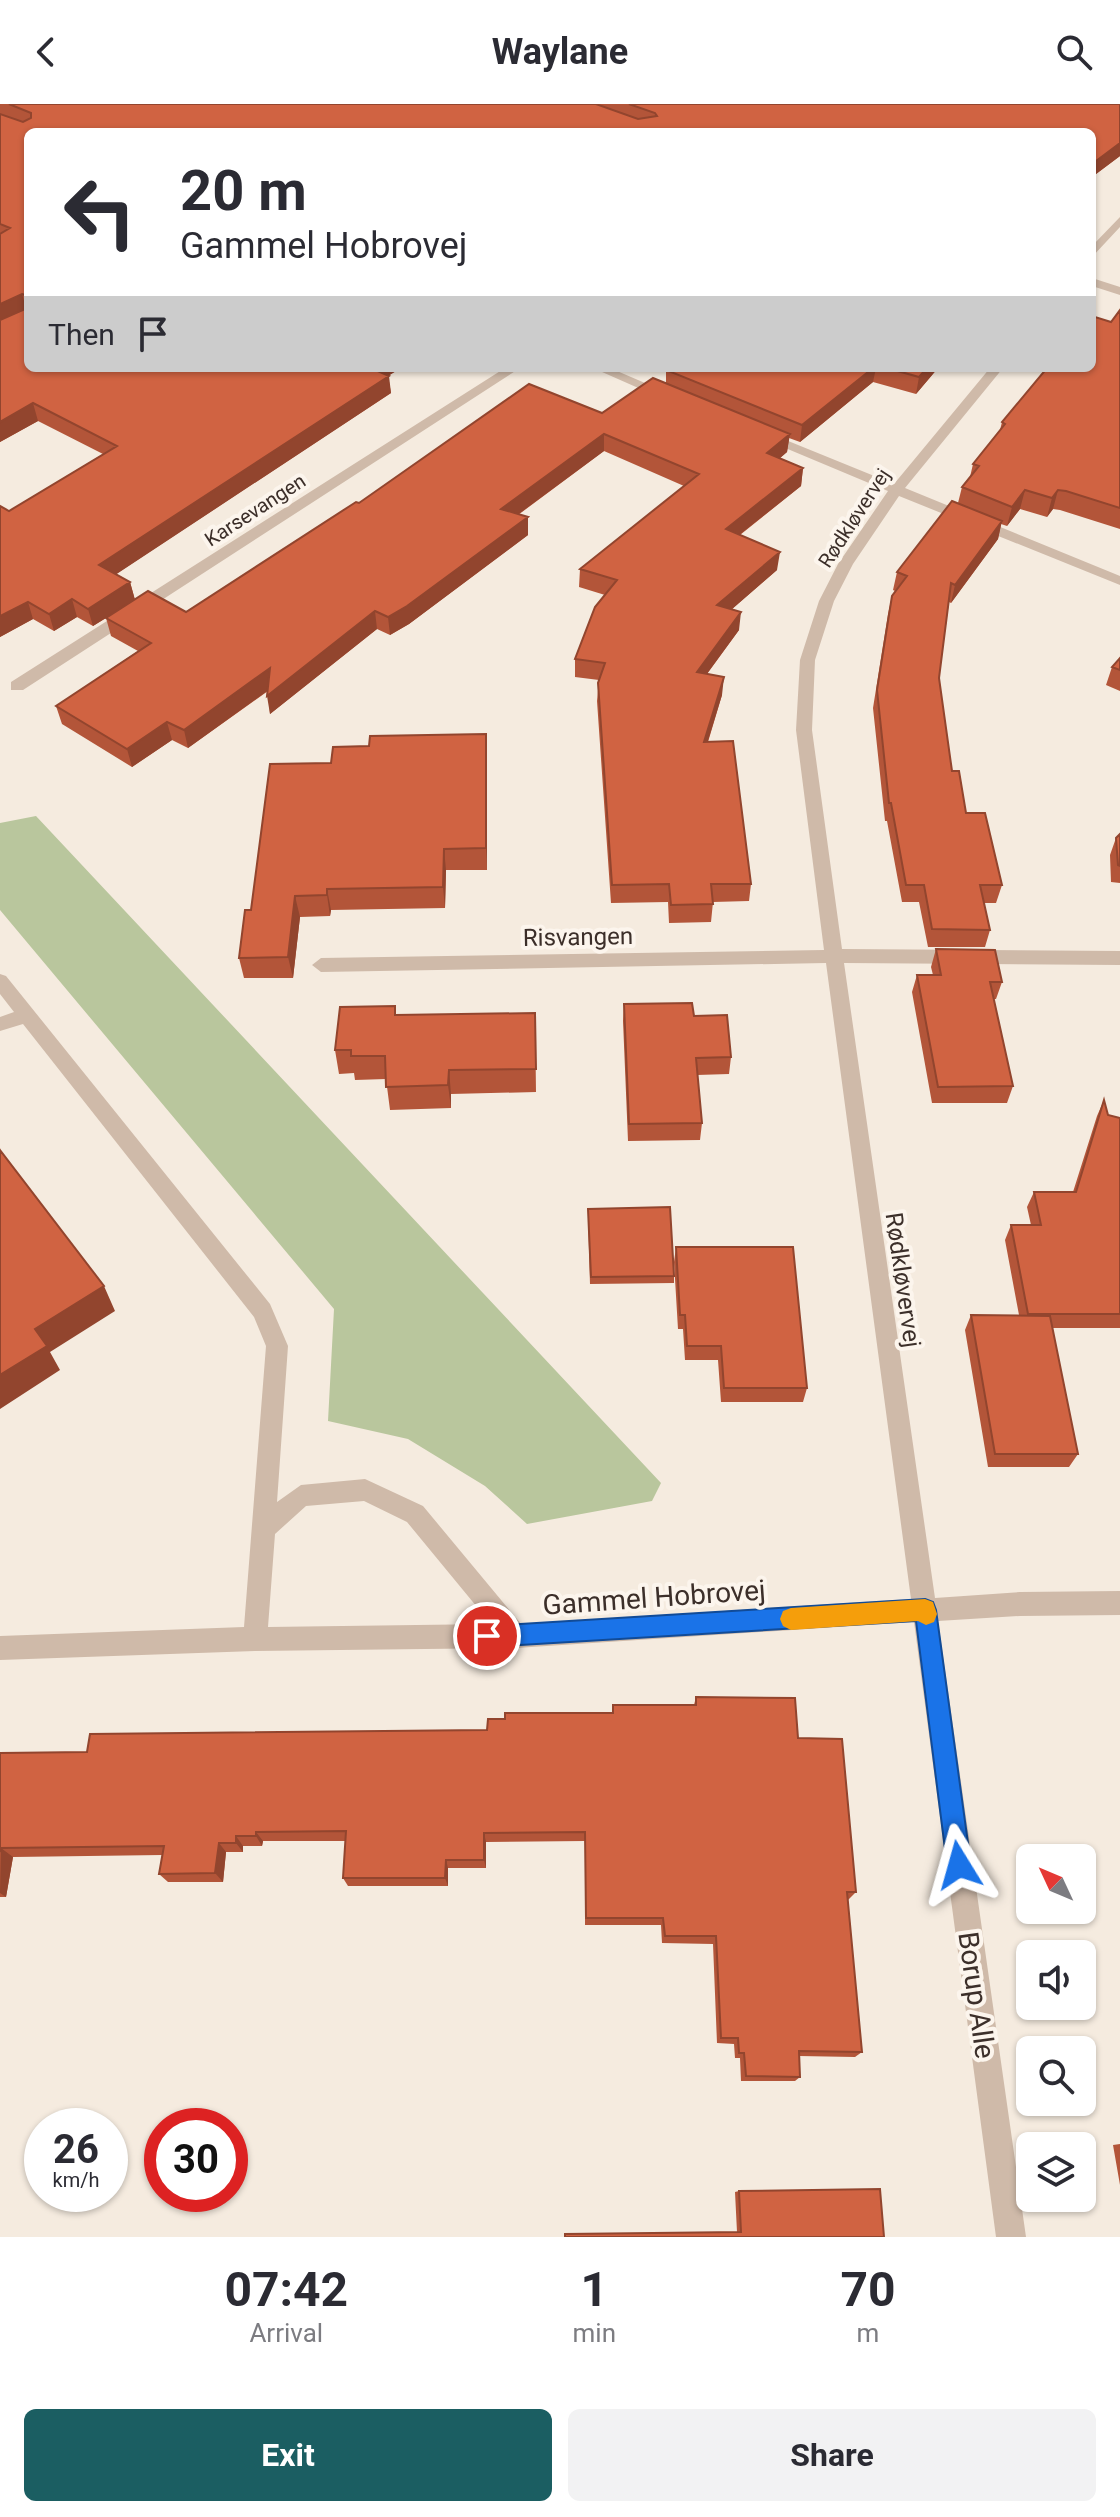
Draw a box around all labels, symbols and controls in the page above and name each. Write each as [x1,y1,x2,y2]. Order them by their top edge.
icon: back [24,30,68,74]
icon: search [1052,30,1096,74]
text: Waylane [492,31,628,73]
text: 20 m [180,158,307,224]
icon: left [48,160,152,264]
text: Gammel Hobrovej [180,225,467,267]
icon: arrive [131,312,175,356]
text: Then [48,317,115,352]
street label: Rødkløvervej [813,464,895,572]
street label: Karsevangen [200,469,310,551]
street label: Risvangen [523,922,633,952]
street label: Rødkløvervej [880,1211,926,1349]
street label: Gammel Hobrovej [541,1573,767,1622]
pin [453,1602,521,1670]
icon: arrive [465,1614,509,1658]
position arrow [917,1823,1001,1907]
north arrow [1016,1844,1096,1924]
map controls [1016,1844,1096,2212]
street label: Borup Alle [951,1930,1002,2061]
button: sound [1016,1940,1096,2020]
button: search [1016,2036,1096,2116]
speed limit sign: 30 [144,2108,248,2212]
text: 26 [53,2126,99,2173]
button: layers [1016,2132,1096,2212]
text: km/h [53,2168,99,2192]
text: 07:42 [224,2261,348,2318]
text: 1 [581,2261,608,2318]
text: 70 [840,2261,896,2318]
text: Arrival [249,2318,323,2348]
text: min [573,2318,616,2348]
text: m [857,2318,879,2348]
button: Exit [24,2409,552,2501]
button: Share [568,2409,1096,2501]

